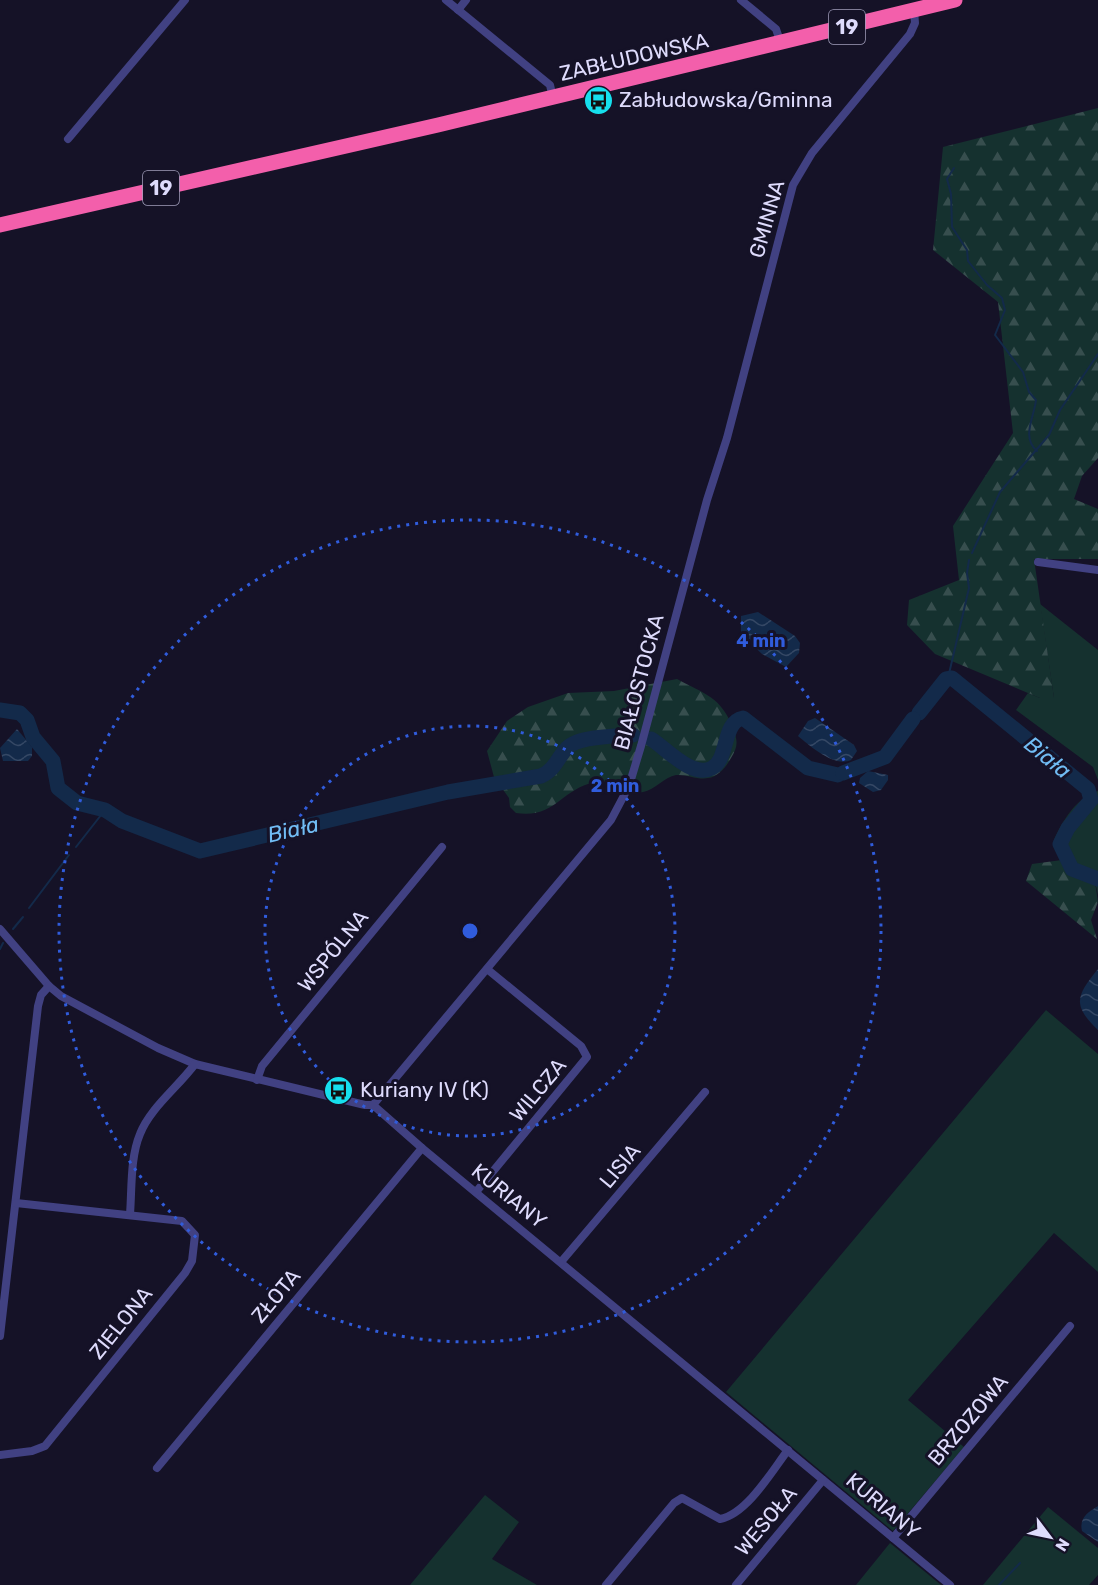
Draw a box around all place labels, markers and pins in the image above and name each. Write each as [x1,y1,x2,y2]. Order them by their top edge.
bus stop icon: Zabłudowska/Gminna [582,84,614,116]
place label: Zabłudowska/Gminna [619,87,833,112]
centre of rings [460,921,480,941]
bus stop icon: Kuriany IV (K) [323,1074,355,1106]
place label: Kuriany IV (K) [360,1077,489,1102]

